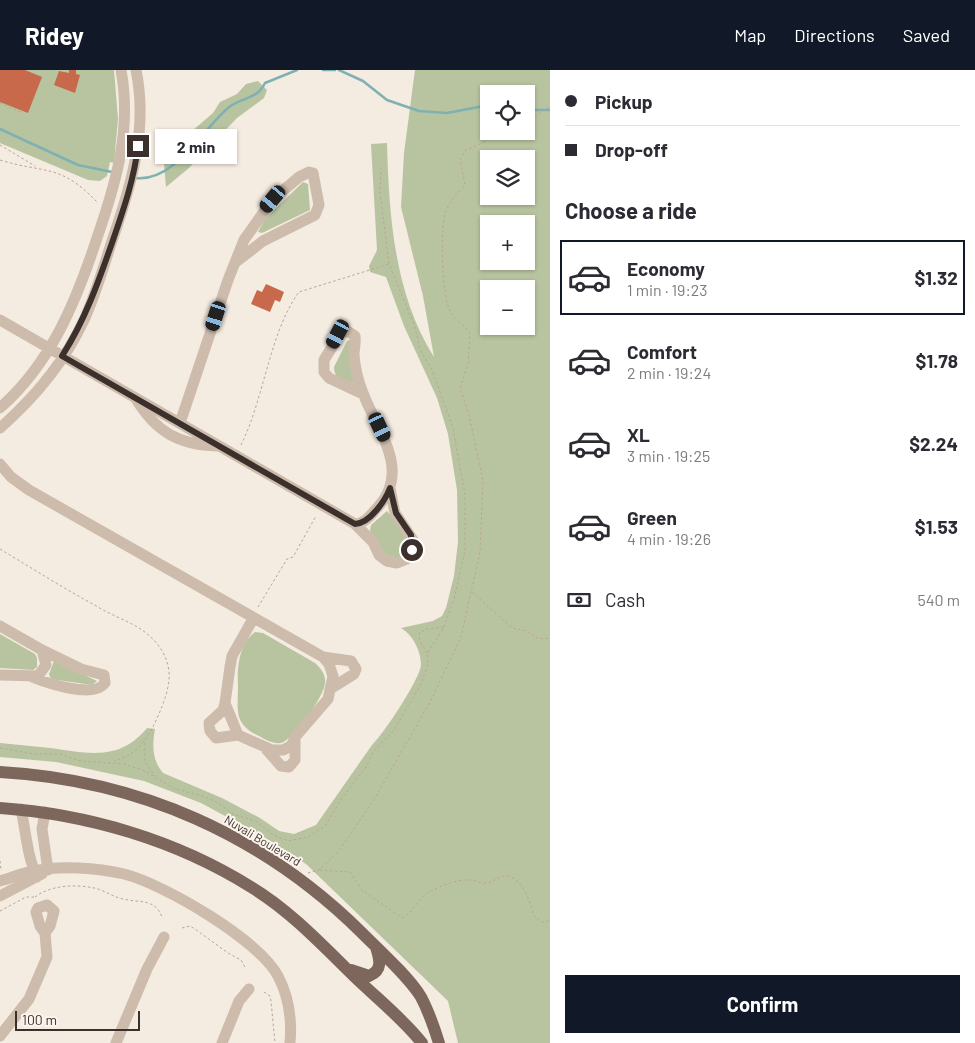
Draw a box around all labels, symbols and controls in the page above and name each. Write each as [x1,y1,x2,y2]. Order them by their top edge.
text: Ridey [25,21,84,50]
text: Map [734,24,766,46]
text: Directions [794,24,875,46]
text: Saved [903,24,950,46]
map controls [480,85,535,335]
button: locate [480,85,535,140]
text: Pickup [595,90,653,113]
callout: 2 min [156,128,238,164]
route end [127,135,149,157]
text: 2 min [177,137,215,156]
text: Drop-off [595,138,668,161]
button: layers [480,150,535,205]
car [257,183,288,215]
text: Choose a ride [565,197,697,223]
button: + [480,215,535,270]
icon: car [567,255,612,300]
text: Economy [627,257,705,280]
text: $1.32 [914,266,958,289]
button: − [480,280,535,335]
text: 1 min · 19:23 [627,280,708,299]
car [204,299,227,333]
car [324,317,351,351]
icon: car [567,338,612,383]
text: Comfort [627,340,697,363]
text: $1.78 [916,349,958,372]
text: 2 min · 19:24 [627,363,711,382]
car [366,410,393,444]
icon: car [567,421,612,466]
text: XL [627,423,650,446]
text: $2.24 [909,432,958,455]
text: 3 min · 19:25 [627,446,710,465]
icon: car [567,504,612,549]
text: Green [627,506,677,529]
text: $1.53 [915,515,958,538]
text: 4 min · 19:26 [627,529,711,548]
route start [401,539,423,561]
icon: cash [565,586,593,614]
text: Cash [605,588,646,611]
text: 540 m [917,590,960,609]
street label: Nuvali Boulevard [222,812,304,868]
button: Confirm [565,975,960,1033]
scale bar [15,1008,140,1031]
text: 100 m [22,1011,57,1028]

